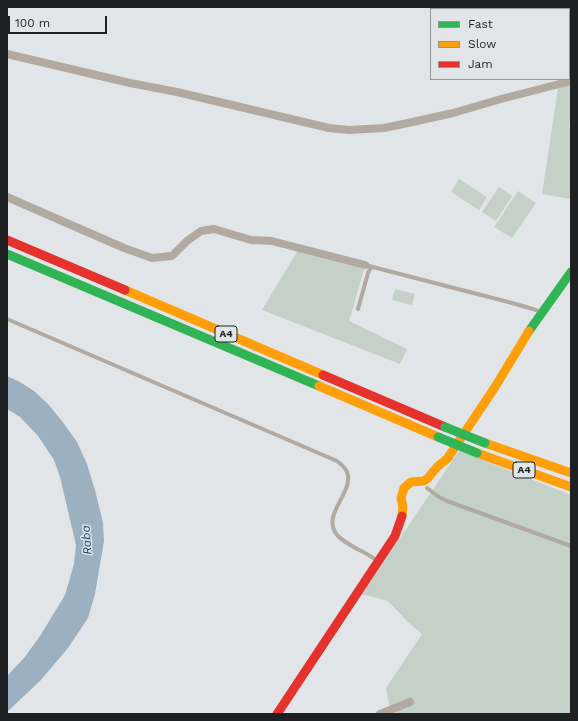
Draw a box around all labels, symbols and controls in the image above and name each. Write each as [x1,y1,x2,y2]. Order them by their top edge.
scale bar [10,8,109,34]
legend [430,8,570,80]
text: 100 m [15,16,50,30]
text: Fast [468,17,493,31]
text: Slow [468,37,496,51]
text: Jam [468,57,493,71]
road number: A4 [215,326,237,342]
road number: A4 [513,462,535,478]
water label: Raba [79,525,95,555]

